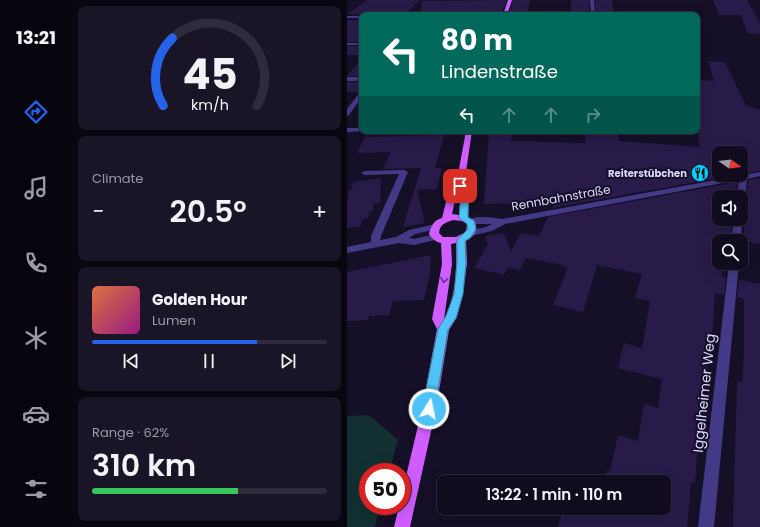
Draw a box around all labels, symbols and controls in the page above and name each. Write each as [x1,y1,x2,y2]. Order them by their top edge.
text: 80 m [441,21,513,60]
text: 13:21 [16,25,56,50]
icon: left [375,28,427,80]
text: 45 [182,45,237,104]
text: Lindenstraße [441,59,558,84]
text: km/h [190,95,229,115]
icon: directions [22,98,50,126]
icon: left [456,104,478,126]
icon: ahead [498,104,520,126]
icon: ahead [540,104,562,126]
icon: right [582,104,604,126]
north arrow [712,146,748,182]
map controls [712,146,748,270]
restaurant icon: Reiterstübchen [690,163,710,183]
place label: Reiterstübchen [608,166,687,181]
text: Climate [92,169,143,188]
pin [443,169,477,203]
icon: music [22,174,50,202]
icon: arrive [449,175,471,197]
street label: Rennbahnstraße [510,180,612,215]
text: 20.5° [170,190,247,233]
button: sound [712,190,748,226]
text: − [92,196,104,227]
text: + [312,196,327,227]
button: search [712,234,748,270]
icon: phone [22,249,50,277]
one-way arrow [440,277,449,283]
text: Golden Hour [152,289,247,310]
text: Lumen [152,311,196,330]
icon: climate [22,324,50,352]
street label: Iggelheimer Weg [688,333,720,453]
icon: previous [120,350,142,372]
icon: pause [198,350,220,372]
icon: next [277,350,299,372]
position arrow [408,388,450,430]
icon: car [22,400,50,428]
text: Range · 62% [92,423,169,442]
text: 310 km [92,444,196,487]
speed limit sign: 50 [359,463,411,515]
icon: filters [22,475,50,503]
text: 13:22 · 1 min · 110 m [486,484,622,505]

